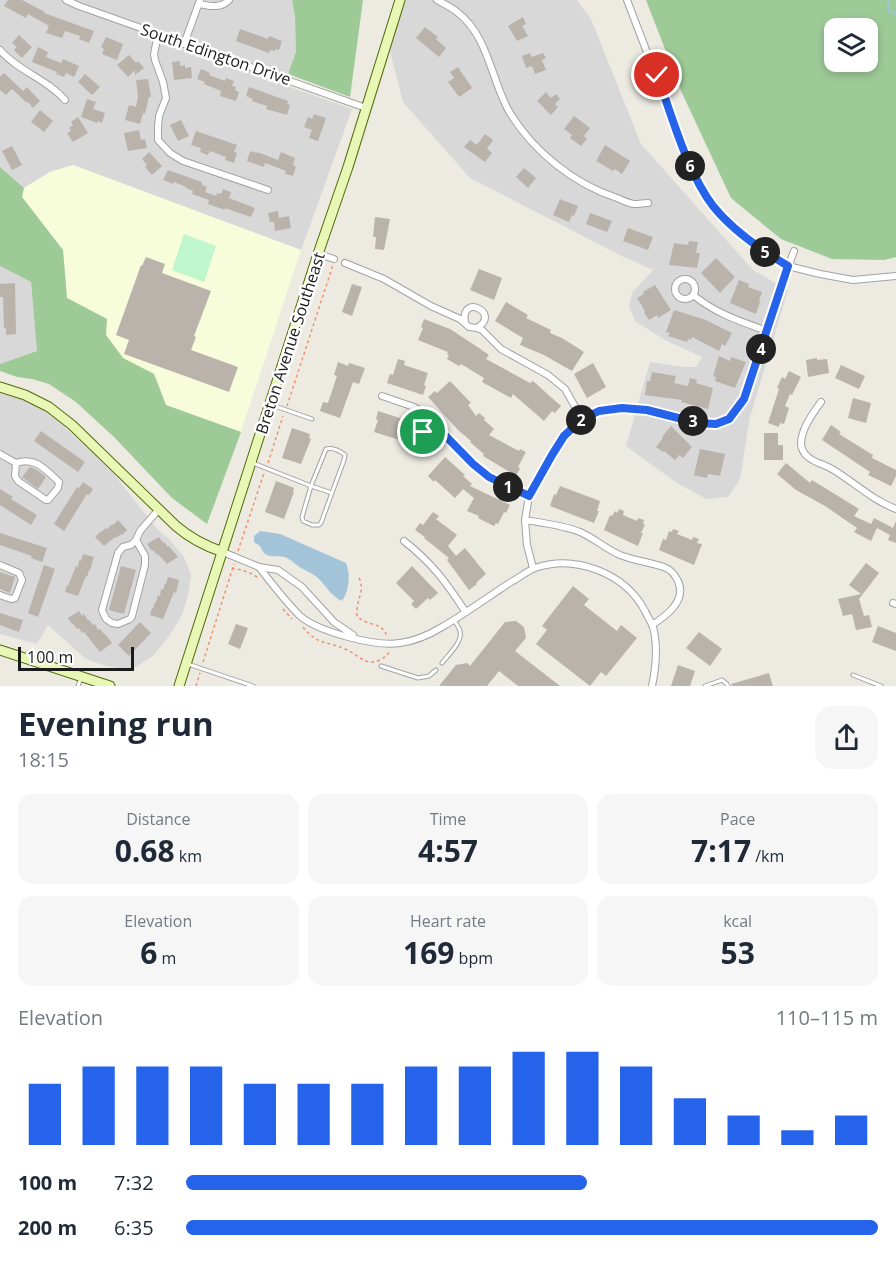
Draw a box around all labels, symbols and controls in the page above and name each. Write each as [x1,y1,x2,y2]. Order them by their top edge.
street label: South Edington Drive [138,18,294,90]
map controls [824,18,878,72]
button: layers [824,18,878,72]
pin [631,49,682,100]
icon: check [640,58,673,91]
pin: 6 [675,151,705,181]
text: 6 [685,155,695,177]
pin: 5 [750,237,780,267]
text: 5 [760,241,770,263]
street label: Breton Avenue Southeast [250,249,330,437]
pin: 4 [746,334,776,364]
text: 4 [756,338,766,360]
pin: 2 [566,405,596,435]
pin [397,406,448,457]
pin: 3 [678,406,708,436]
text: 2 [576,409,586,431]
text: 3 [688,410,698,432]
icon: arrive [406,415,439,448]
pin: 1 [493,472,523,502]
text: 1 [503,476,513,498]
scale bar [18,644,134,672]
text: 100 m [27,646,73,668]
text: Evening run [18,701,214,746]
button: share [815,706,878,769]
text: 18:15 [18,746,69,773]
text: Distance [126,808,190,830]
text: Time [430,808,466,830]
text: Pace [720,808,755,830]
text: 0.68 [115,830,175,871]
text: 4:57 [418,830,478,871]
text: 7:17 [691,830,751,871]
text: km [175,845,202,867]
text: /km [751,845,784,867]
text: Elevation [124,910,192,932]
text: Heart rate [410,910,486,932]
text: kcal [723,910,752,932]
text: 6 [140,932,157,973]
text: 169 [403,932,454,973]
text: 53 [721,932,755,973]
text: m [157,947,176,969]
text: bpm [454,947,493,969]
text: Elevation [18,1004,103,1031]
text: 110–115 m [776,1004,878,1031]
text: 100 m [18,1169,77,1196]
text: 7:32 [114,1169,154,1196]
text: 200 m [18,1214,77,1241]
text: 6:35 [114,1214,154,1241]

